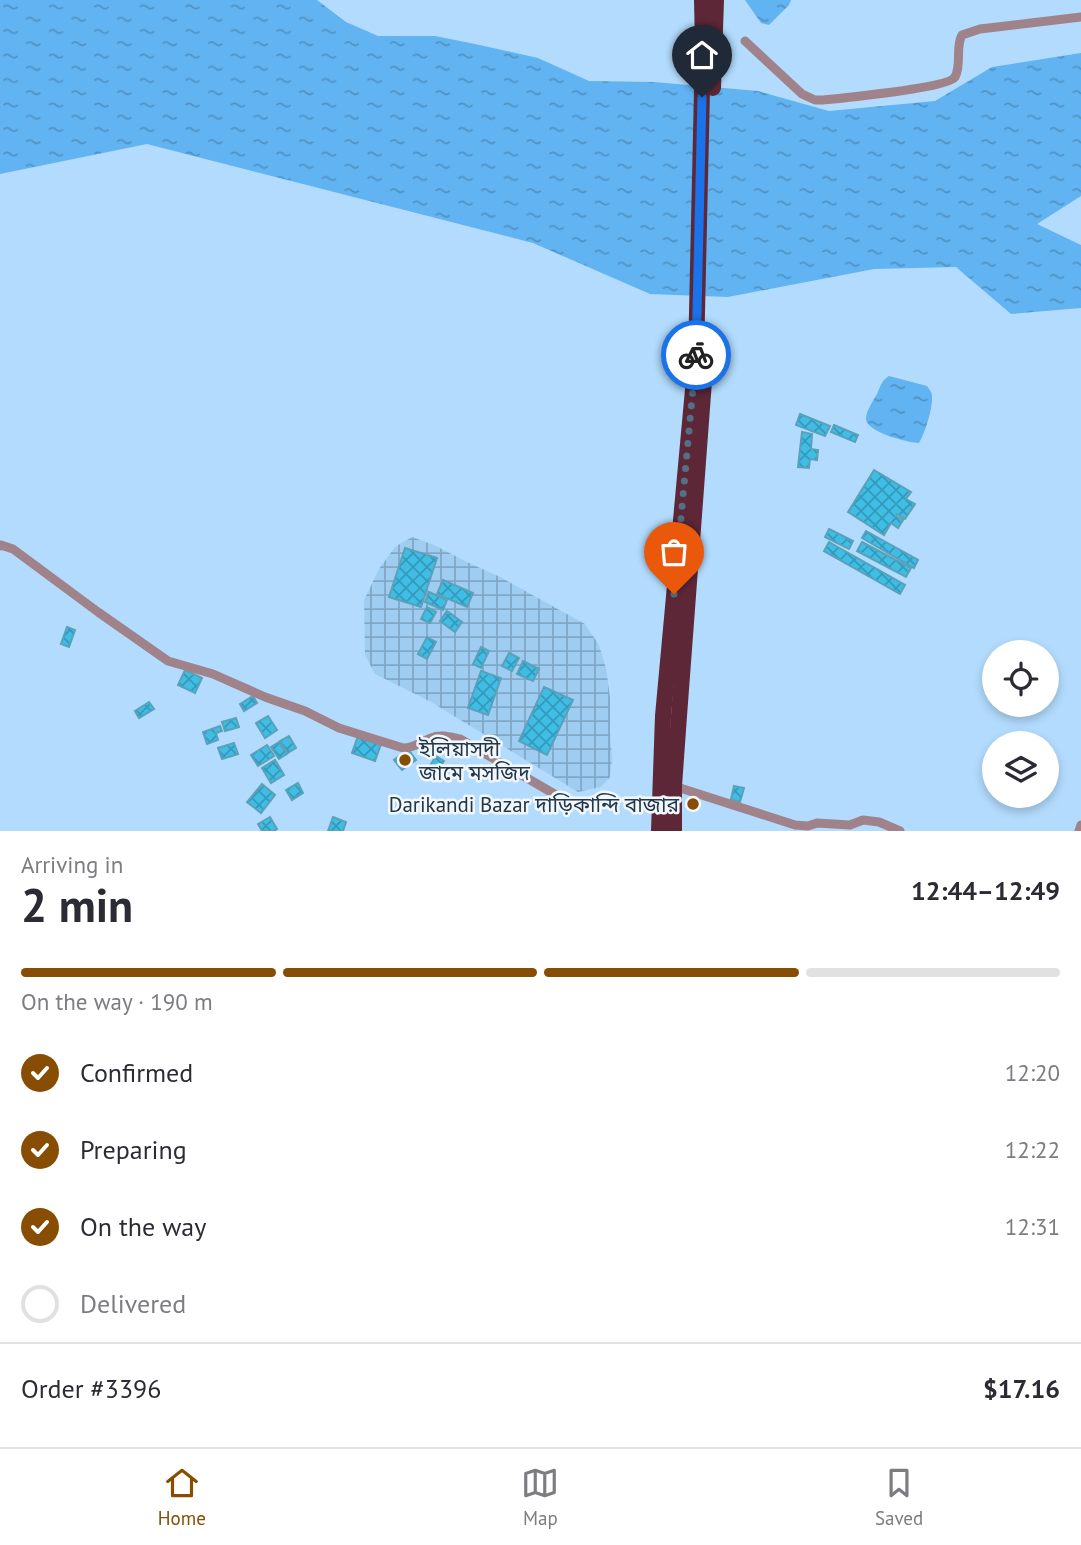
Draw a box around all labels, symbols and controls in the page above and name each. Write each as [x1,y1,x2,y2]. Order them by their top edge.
pin [672,25,732,97]
icon: home [683,36,721,74]
courier [661,320,731,390]
icon: bike [677,336,715,374]
pin [644,522,704,594]
icon: bag [655,533,693,571]
map controls [982,640,1059,808]
button: locate [982,640,1059,717]
button: layers [982,731,1059,808]
place label: ইলিয়াসদী জামে মসজিদ [418,735,530,786]
marker: ইলিয়াসদী জামে মসজিদ [397,752,413,768]
place label: Darikandi Bazar দাড়িকান্দি বাজার [389,791,679,818]
marker: Darikandi Bazar দাড়িকান্দি বাজার [685,796,701,812]
text: Arriving in [21,850,123,879]
text: 12:44–12:49 [911,874,1060,907]
text: 2 min [21,875,133,935]
text: On the way · 190 m [21,987,213,1016]
icon: check [21,1054,59,1092]
text: Confirmed [80,1056,193,1089]
text: 12:20 [1005,1058,1060,1087]
icon: check [21,1131,59,1169]
text: Preparing [80,1133,187,1166]
text: 12:22 [1005,1135,1060,1164]
icon: check [21,1208,59,1246]
text: On the way [80,1210,206,1243]
text: 12:31 [1005,1212,1060,1241]
text: Delivered [80,1287,186,1320]
text: Order #3396 [21,1372,161,1405]
text: $17.16 [983,1372,1060,1405]
tab: Home [158,1464,206,1530]
tab: Map [521,1464,559,1530]
tab: Saved [875,1464,923,1530]

